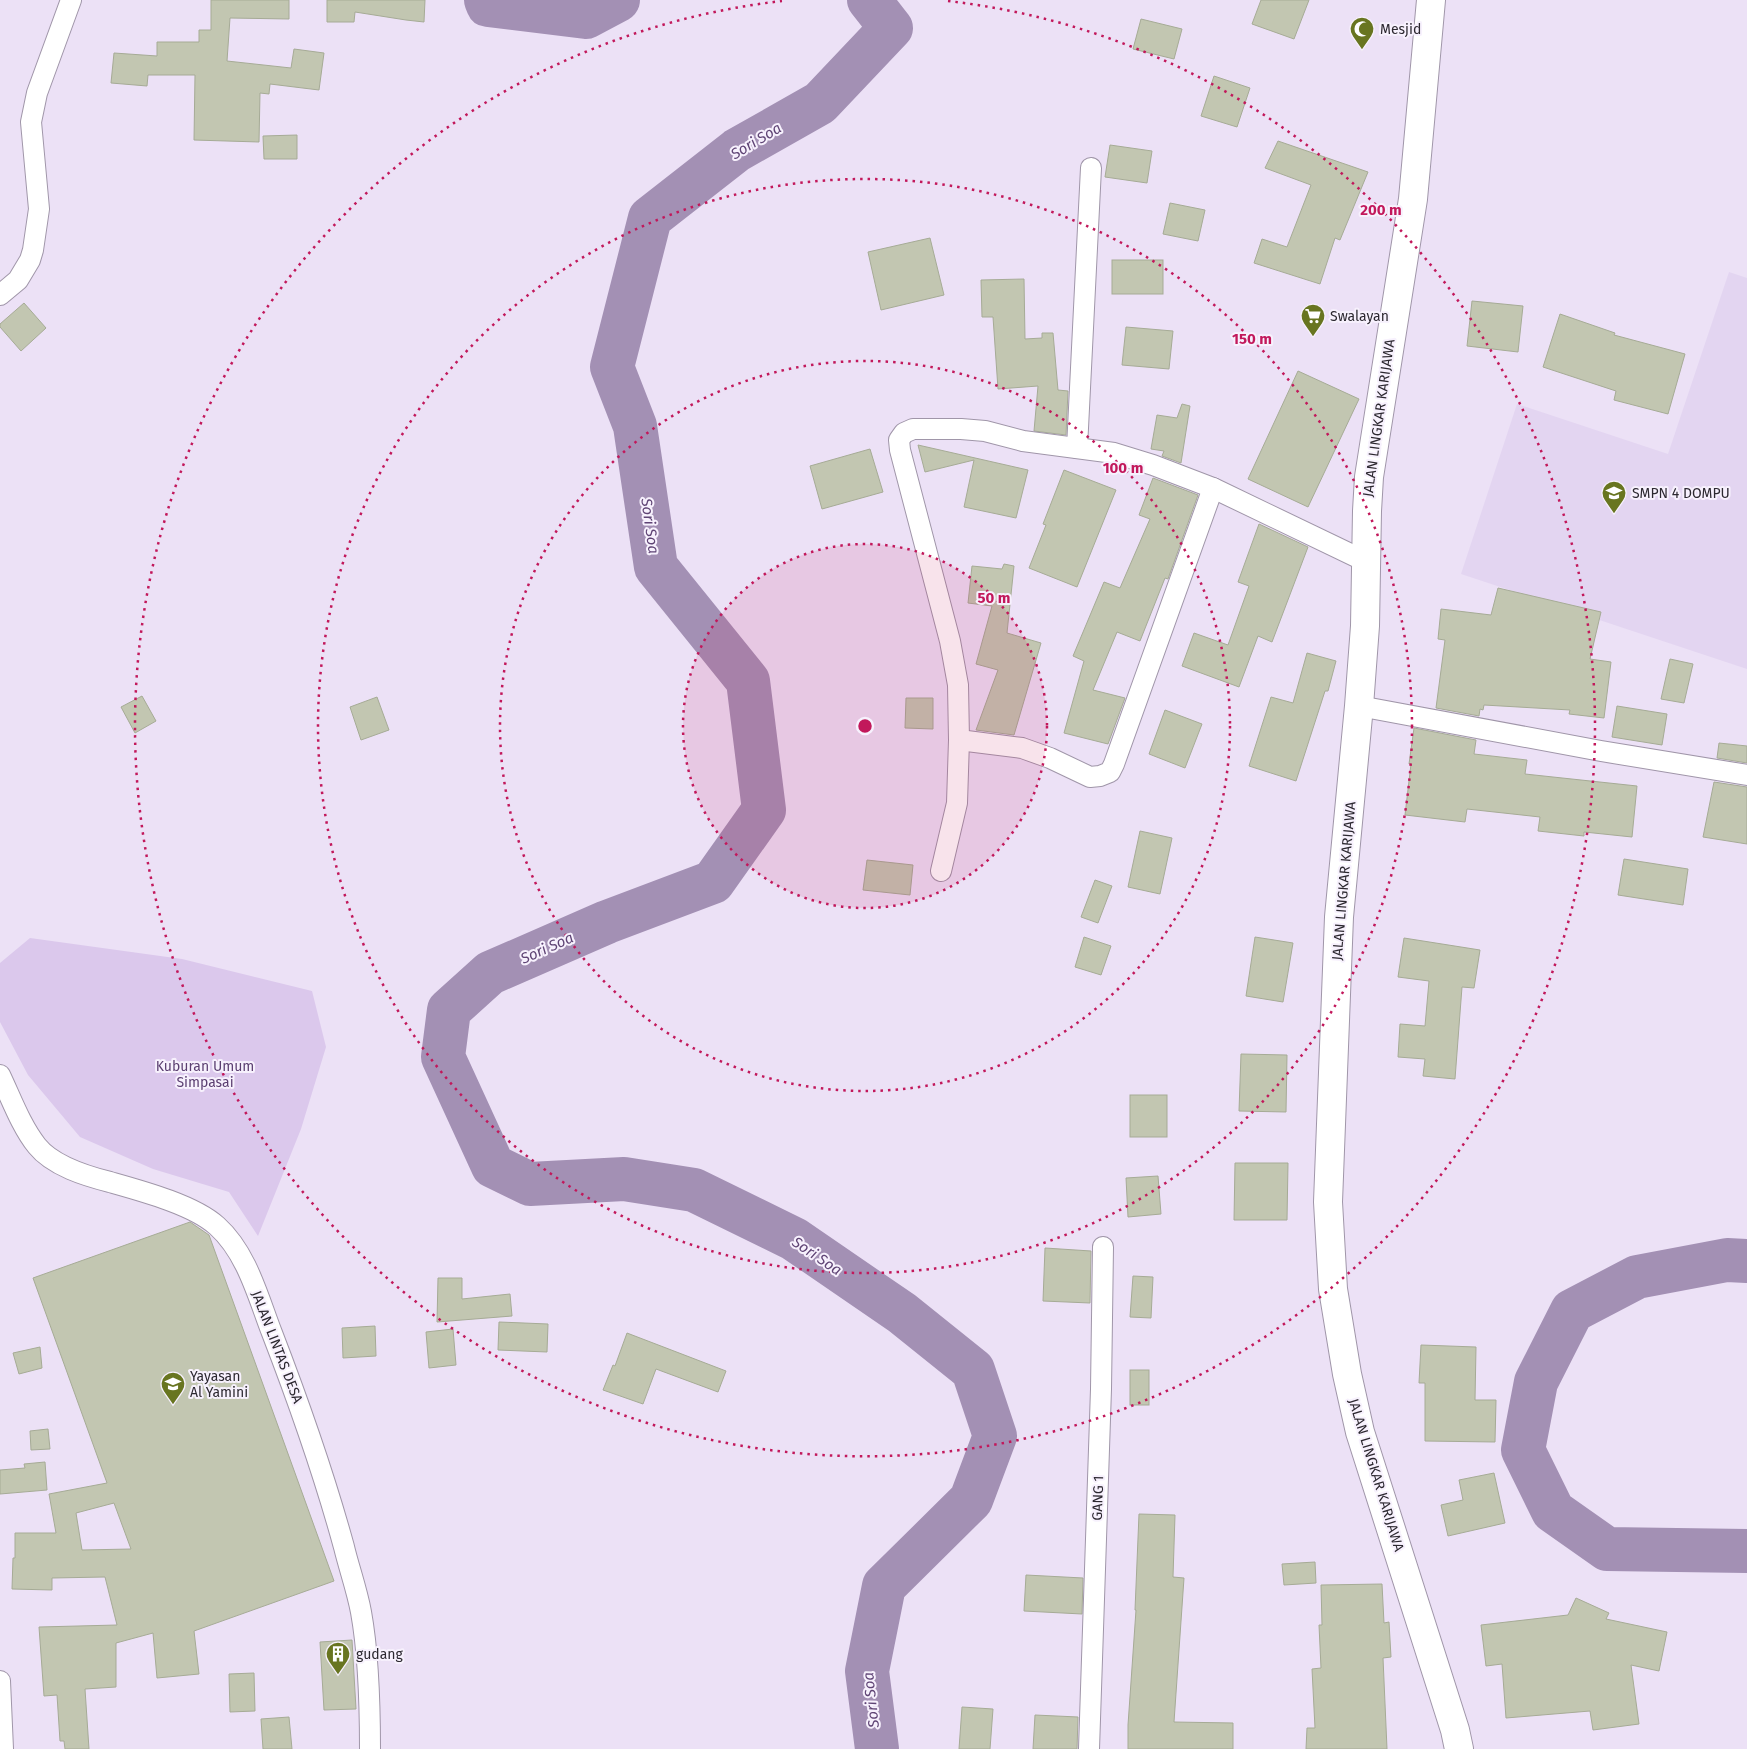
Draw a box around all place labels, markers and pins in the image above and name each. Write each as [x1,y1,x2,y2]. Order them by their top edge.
mosque icon: Mesjid [1349,16,1375,50]
place label: Mesjid [1380,21,1421,38]
supermarket icon: Swalayan [1300,303,1326,337]
place label: Swalayan [1330,308,1389,325]
school or university icon: SMPN 4 DOMPU [1601,480,1627,514]
place label: SMPN 4 DOMPU [1632,485,1730,502]
centre of rings [856,717,874,735]
place label: Yayasan Al Yamini [190,1368,248,1401]
school or university icon: Yayasan Al Yamini [160,1371,186,1405]
building icon: gudang [325,1641,351,1675]
place label: gudang [356,1646,403,1663]

